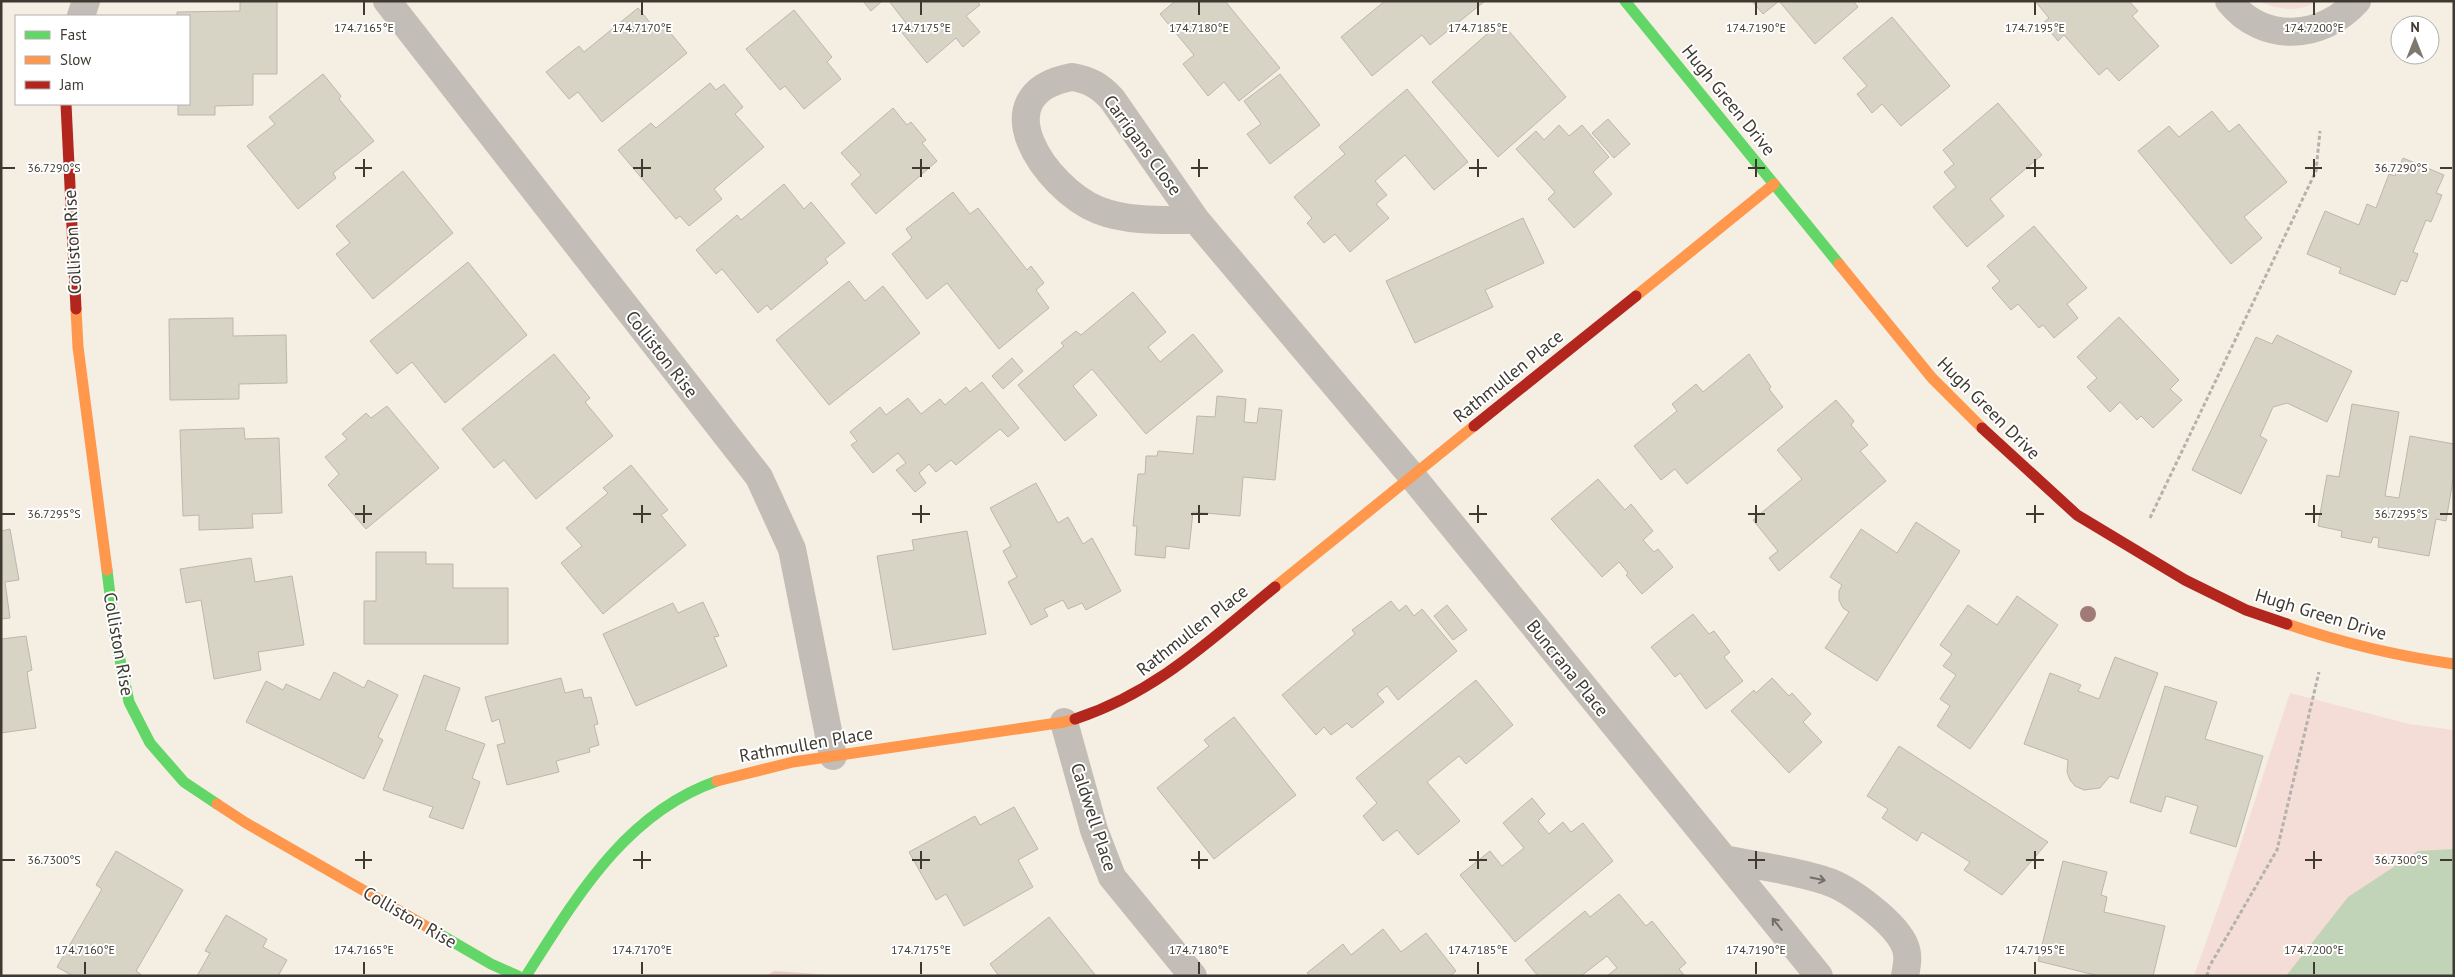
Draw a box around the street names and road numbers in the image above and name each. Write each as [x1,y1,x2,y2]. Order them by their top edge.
street label: Hugh Green Drive [1677,40,1781,160]
street label: Carrigans Close [1099,90,1187,200]
street label: Colliston Rise [58,189,86,295]
street label: Colliston Rise [621,306,703,402]
street label: Rathmullen Place [1448,325,1568,427]
street label: Hugh Green Drive [1933,352,2045,464]
street label: Rathmullen Place [1132,579,1252,681]
street label: Hugh Green Drive [2252,583,2390,645]
street label: Colliston Rise [99,590,139,698]
street label: Buncrana Place [1522,615,1614,721]
street label: Rathmullen Place [737,721,875,767]
street label: Caldwell Place [1066,760,1122,874]
street label: Colliston Rise [359,881,461,953]

